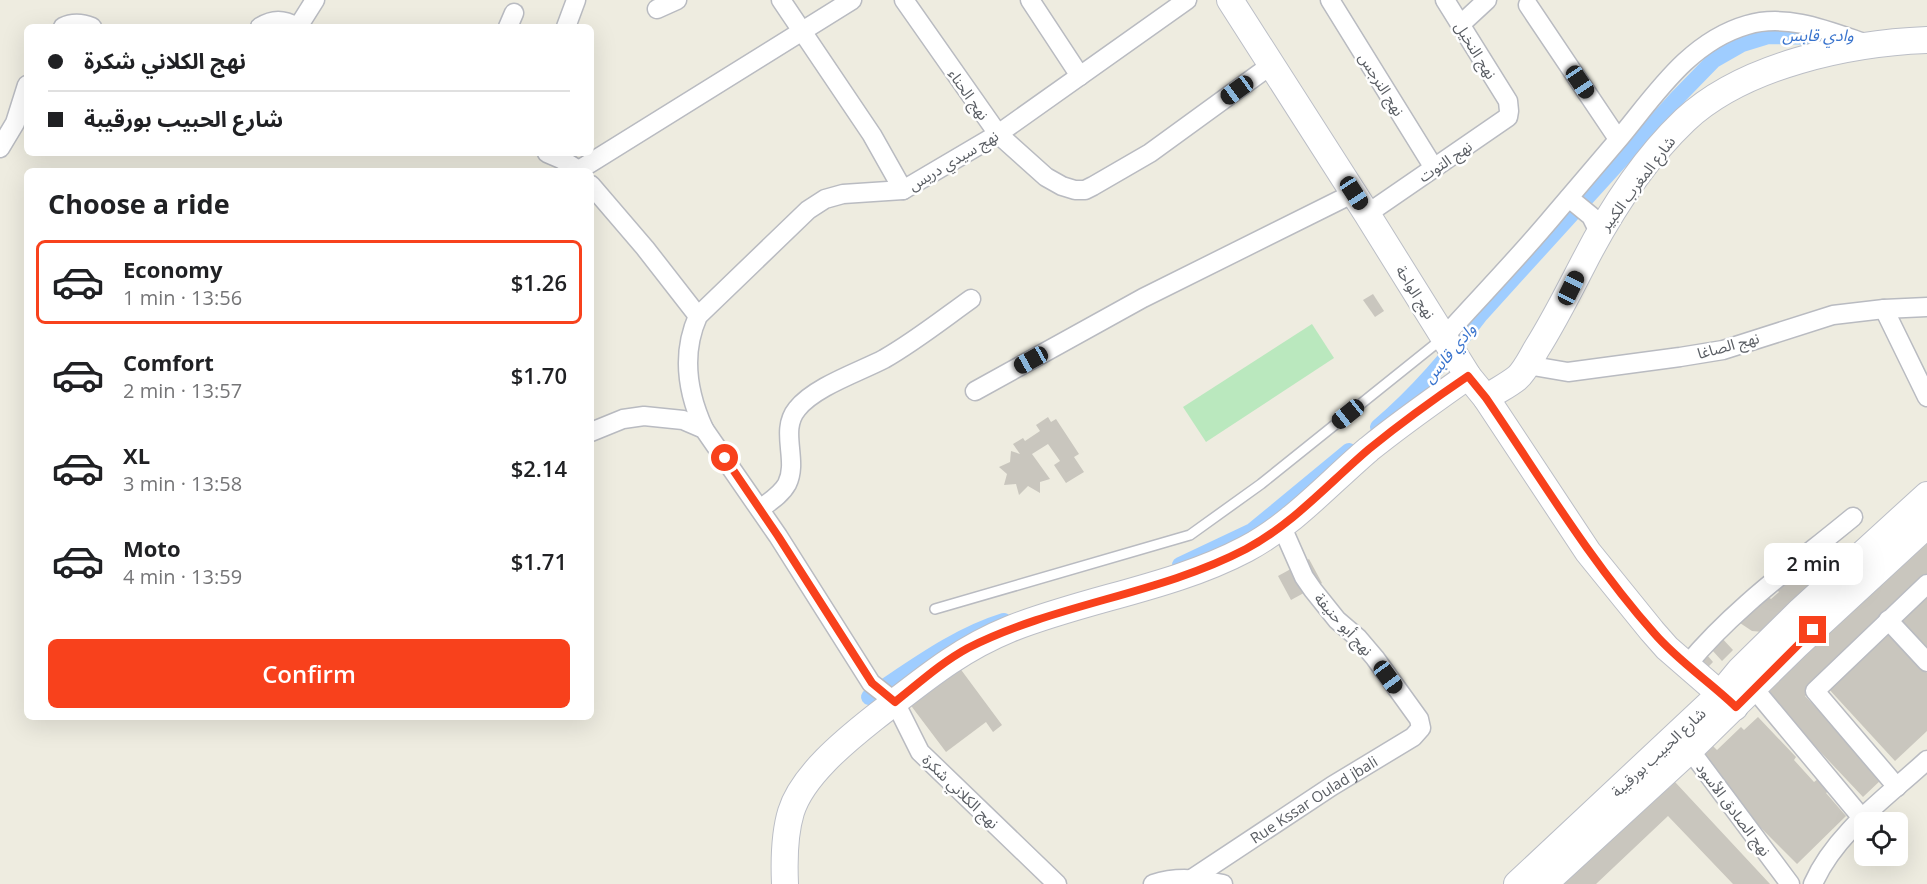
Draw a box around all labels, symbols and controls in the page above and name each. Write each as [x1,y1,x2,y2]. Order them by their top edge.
street label: نهج النخيل [1448,18,1501,84]
water label: وادي قابس [1782,24,1854,49]
text: نهج الكلاني شكرة [84,45,246,75]
street label: نهج النرجس [1352,49,1409,121]
car [1562,62,1598,102]
street label: نهج الحناء [942,65,994,125]
car [1217,72,1257,108]
text: شارع الحبيب بورقيبة [84,103,283,133]
street label: نهج سيدي دريس [904,125,1003,197]
street label: شارع المغرب الكبير [1594,131,1682,237]
street label: نهج التوت [1414,136,1477,189]
car [1337,173,1371,213]
text: Choose a ride [48,185,230,222]
text: Economy [123,254,222,284]
icon: car [51,255,105,309]
street label: نهج الواحة [1389,261,1440,324]
text: $1.26 [511,267,567,297]
car [1555,268,1587,308]
text: 1 min · 13:56 [123,284,242,311]
water label: وادي قابس [1418,319,1482,389]
street label: نهج الصاغا [1695,327,1762,366]
car [1011,343,1051,377]
text: Comfort [123,347,214,377]
icon: car [51,348,105,402]
text: $1.70 [511,360,567,390]
text: 2 min · 13:57 [123,377,242,404]
car [1328,396,1368,432]
text: XL [123,440,150,470]
icon: car [51,441,105,495]
route start [711,444,738,471]
text: $2.14 [511,453,567,483]
text: 3 min · 13:58 [123,470,242,497]
text: Moto [123,533,181,563]
icon: car [51,534,105,588]
callout: 2 min [1764,543,1862,585]
text: $1.71 [511,546,567,576]
text: 2 min [1787,550,1841,577]
text: 4 min · 13:59 [123,563,242,590]
street label: نهج أبو حنيفة [1308,588,1378,662]
route end [1799,616,1826,643]
button: Confirm [48,639,570,708]
car [1370,657,1406,697]
street label: شارع الحبيب بورقيبة [1607,703,1712,803]
street label: نهج الكلاني شكرة [916,749,1004,835]
street label: Rue Kssar Oulad jbali [1246,751,1381,848]
street label: نهج الصادق الأسود [1690,758,1776,862]
map controls [1854,812,1908,866]
button: locate [1854,812,1908,866]

